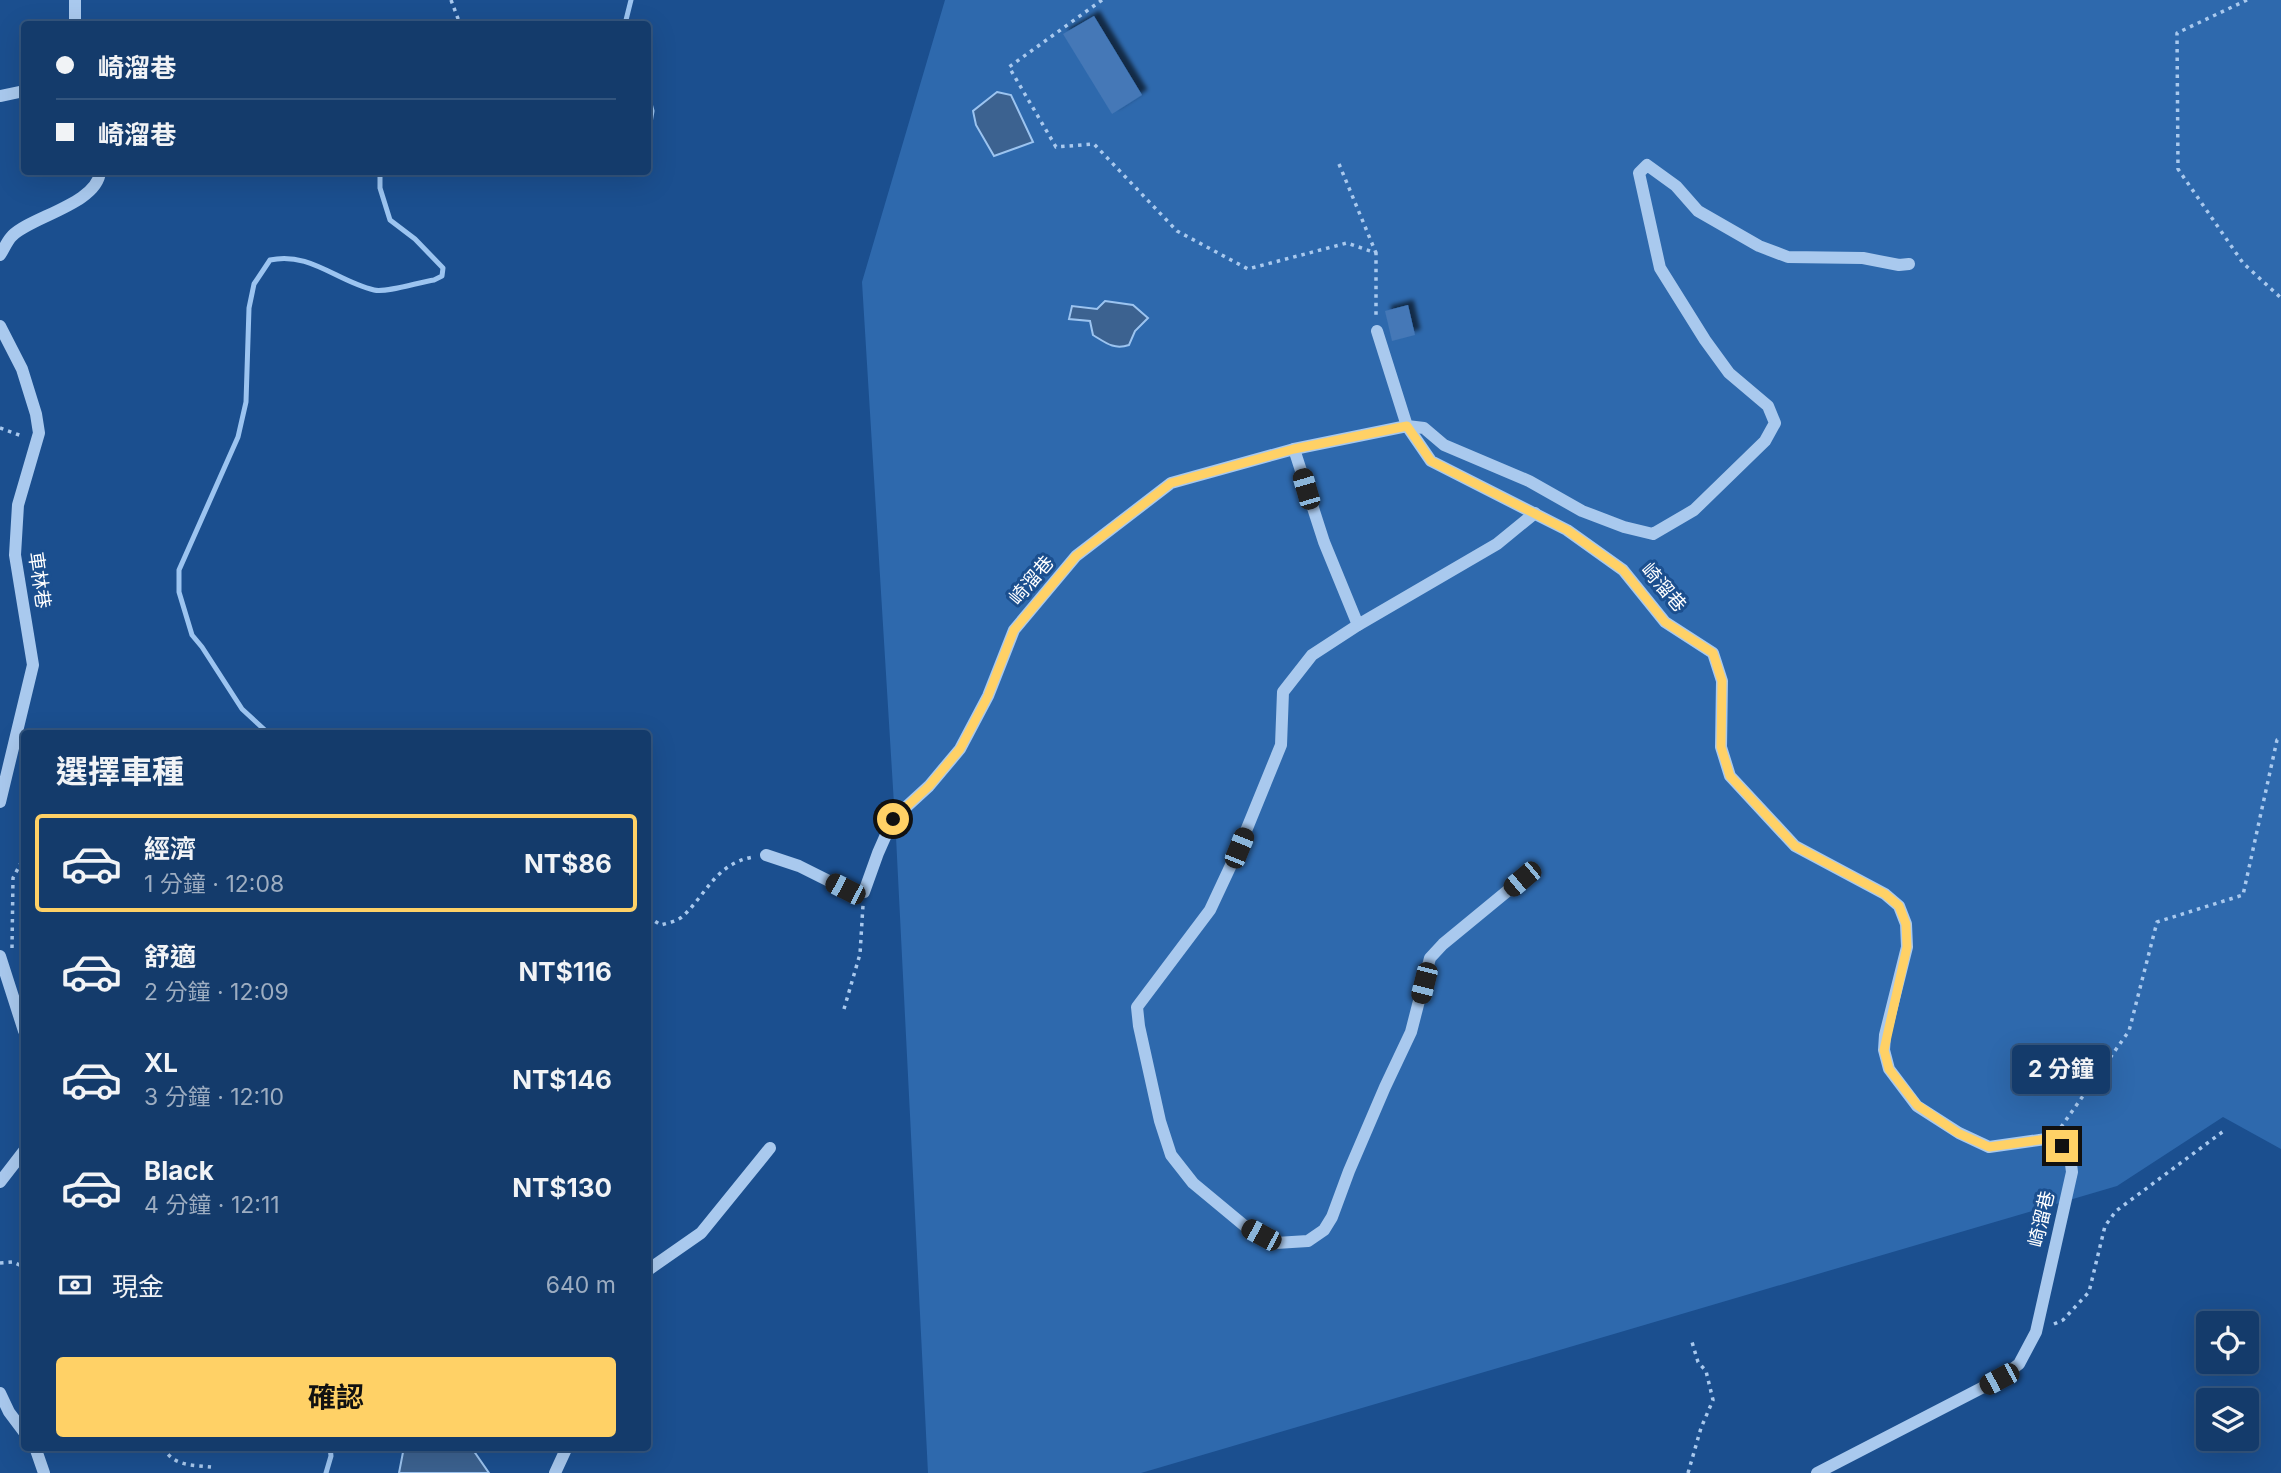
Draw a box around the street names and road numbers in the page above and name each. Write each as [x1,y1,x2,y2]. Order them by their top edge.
street label: 車林巷 [24,550,55,610]
street label: 崎溜巷 [1004,551,1059,610]
street label: 崎溜巷 [1636,558,1691,616]
street label: 崎溜巷 [2024,1189,2059,1249]

